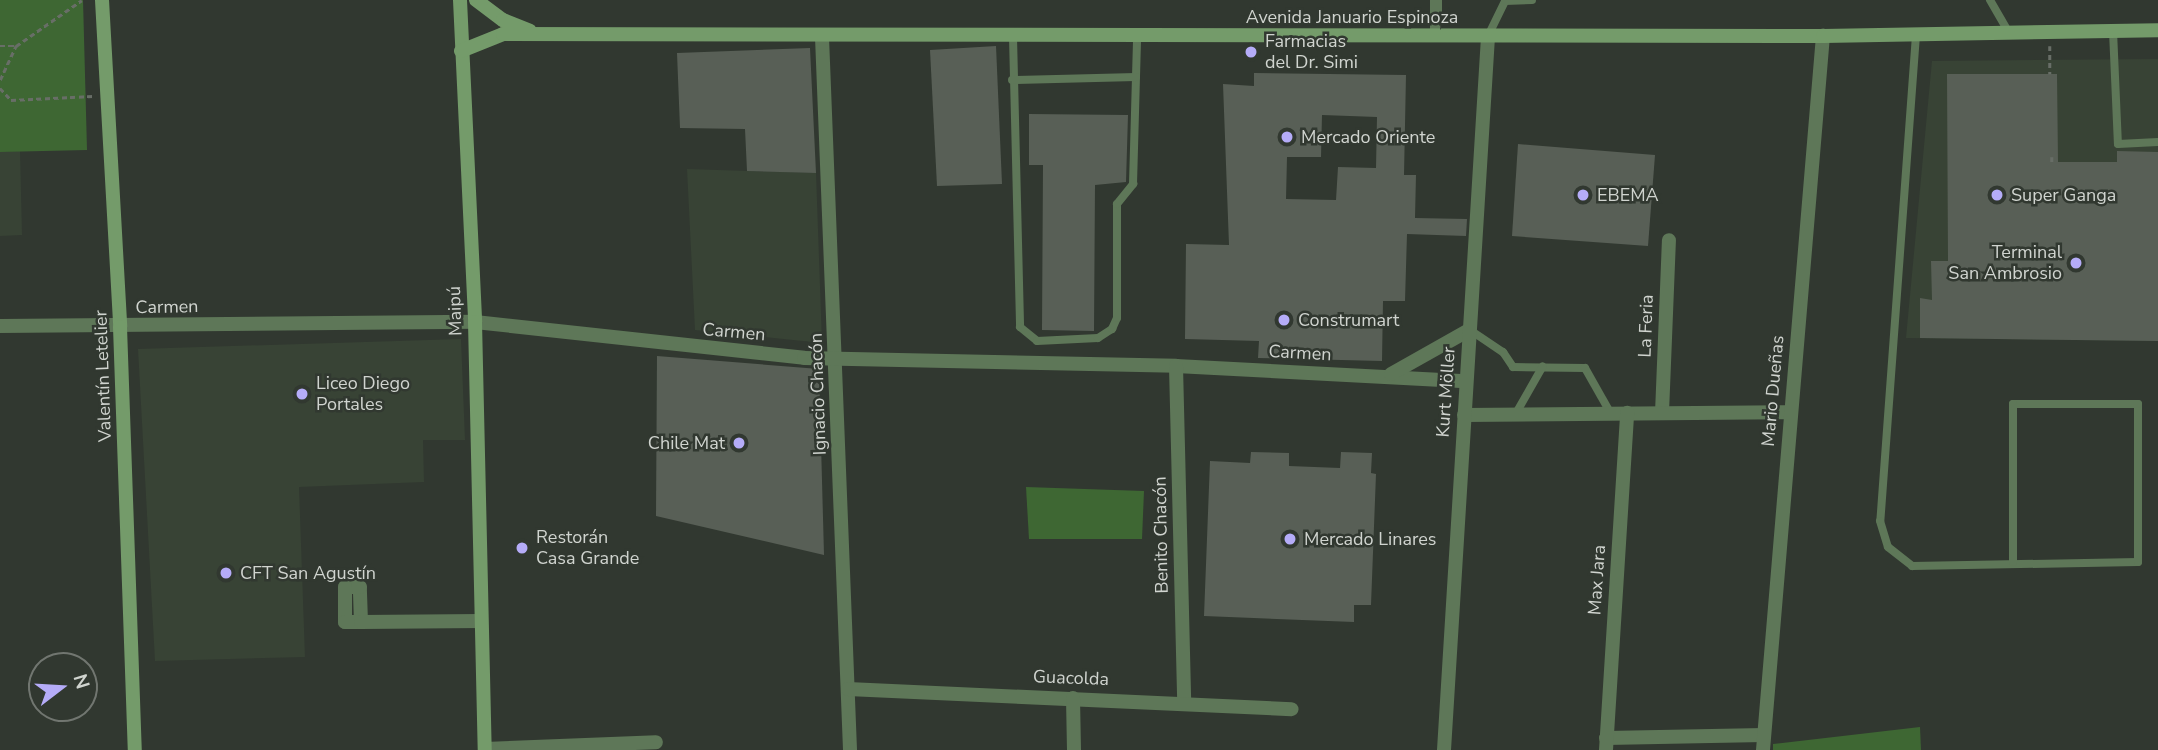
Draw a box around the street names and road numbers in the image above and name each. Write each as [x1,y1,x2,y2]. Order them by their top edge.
street label: Avenida Januario Espinoza [1246,6,1458,28]
street label: Maipú [443,286,467,336]
street label: La Feria [1634,294,1658,358]
street label: Carmen [135,296,199,318]
street label: Valentín Letelier [90,310,116,442]
street label: Carmen [702,318,766,346]
street label: Ignacio Chacón [805,332,831,456]
street label: Mario Dueñas [1757,334,1789,448]
street label: Carmen [1268,341,1332,365]
street label: Kurt Möller [1432,346,1460,438]
street label: Benito Chacón [1149,476,1173,594]
street label: Max Jara [1584,544,1610,616]
street label: Guacolda [1033,666,1109,690]

